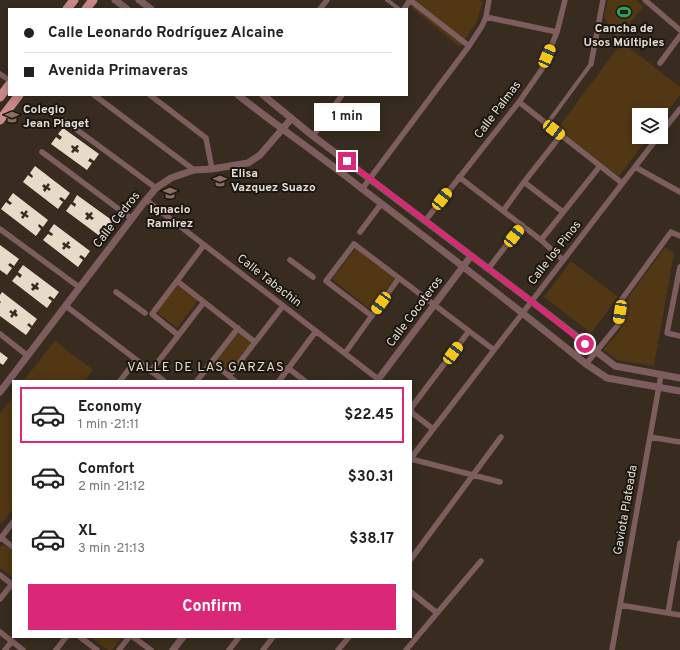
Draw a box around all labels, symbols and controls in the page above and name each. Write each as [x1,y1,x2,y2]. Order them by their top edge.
sports icon: Cancha de Usos Múltiples [616,4,632,20]
place label: Cancha de Usos Múltiples [584,21,665,51]
text: Calle Leonardo Rodríguez Alcaine [48,24,284,43]
car [537,43,557,69]
text: Avenida Primaveras [48,62,188,81]
street label: Calle Palmas [471,78,525,142]
place label: Colegio Jean Piaget [23,102,89,132]
callout: 1 min [314,103,380,131]
map controls [632,108,668,144]
button: layers [632,108,668,144]
school or university icon: Colegio Jean Piaget [4,109,20,125]
text: 1 min [331,109,363,125]
car [541,118,567,142]
route end [338,152,356,170]
place label: Elisa Vazquez Suazo [231,166,316,196]
school or university icon: Elisa Vazquez Suazo [212,173,228,189]
school or university icon: Ignacio Ramirez [162,185,178,201]
car [430,186,454,212]
street label: Calle Cedros [90,188,144,252]
place label: Ignacio Ramirez [147,202,193,232]
street label: Calle los Pinos [525,218,585,288]
car [502,223,526,249]
street label: Calle Tabachin [233,251,305,311]
street label: Calle Cocoteros [383,273,447,351]
car [369,290,393,316]
car [612,299,628,325]
route start [576,335,594,353]
car [441,340,465,366]
district label: VALLE DE LAS GARZAS [127,360,285,376]
icon: car [30,397,66,433]
text: Economy [78,398,142,417]
text: $22.45 [344,406,394,425]
text: 1 min · 21:11 [78,417,139,433]
icon: car [30,459,66,495]
text: Comfort [78,460,135,479]
street label: Gaviota Plateada [610,464,642,556]
text: $30.31 [348,468,394,487]
text: 2 min · 21:12 [78,479,145,495]
icon: car [30,521,66,557]
text: XL [78,522,96,541]
text: $38.17 [349,530,394,549]
text: 3 min · 21:13 [78,541,145,557]
button: Confirm [28,584,396,630]

